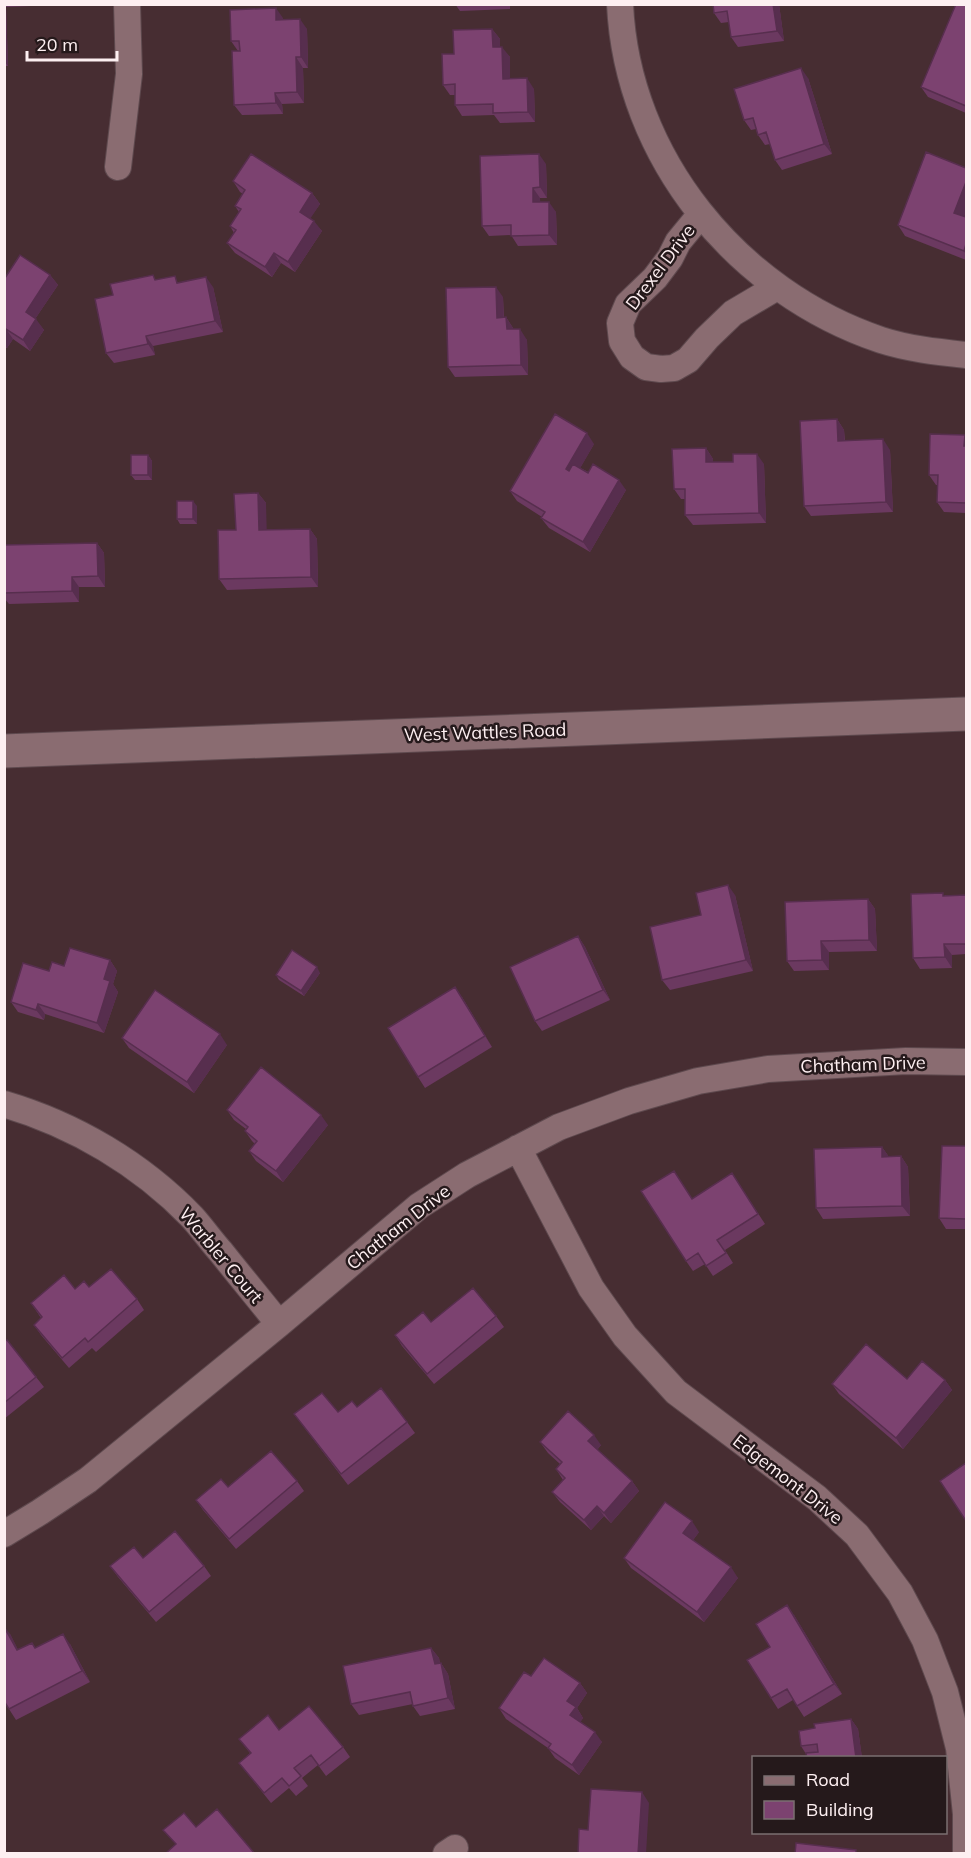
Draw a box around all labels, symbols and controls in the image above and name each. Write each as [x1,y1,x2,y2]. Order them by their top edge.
scale bar [27,24,117,62]
text: 20 m [36,33,78,56]
street label: Drexel Drive [620,220,700,314]
street label: West Wattles Road [403,718,567,746]
street label: Chatham Drive [800,1050,926,1078]
street label: Chatham Drive [342,1179,454,1275]
street label: Warbler Court [174,1202,268,1308]
street label: Edgemont Drive [728,1429,848,1529]
legend [752,1756,947,1834]
text: Road [806,1768,850,1791]
text: Building [806,1798,874,1821]

